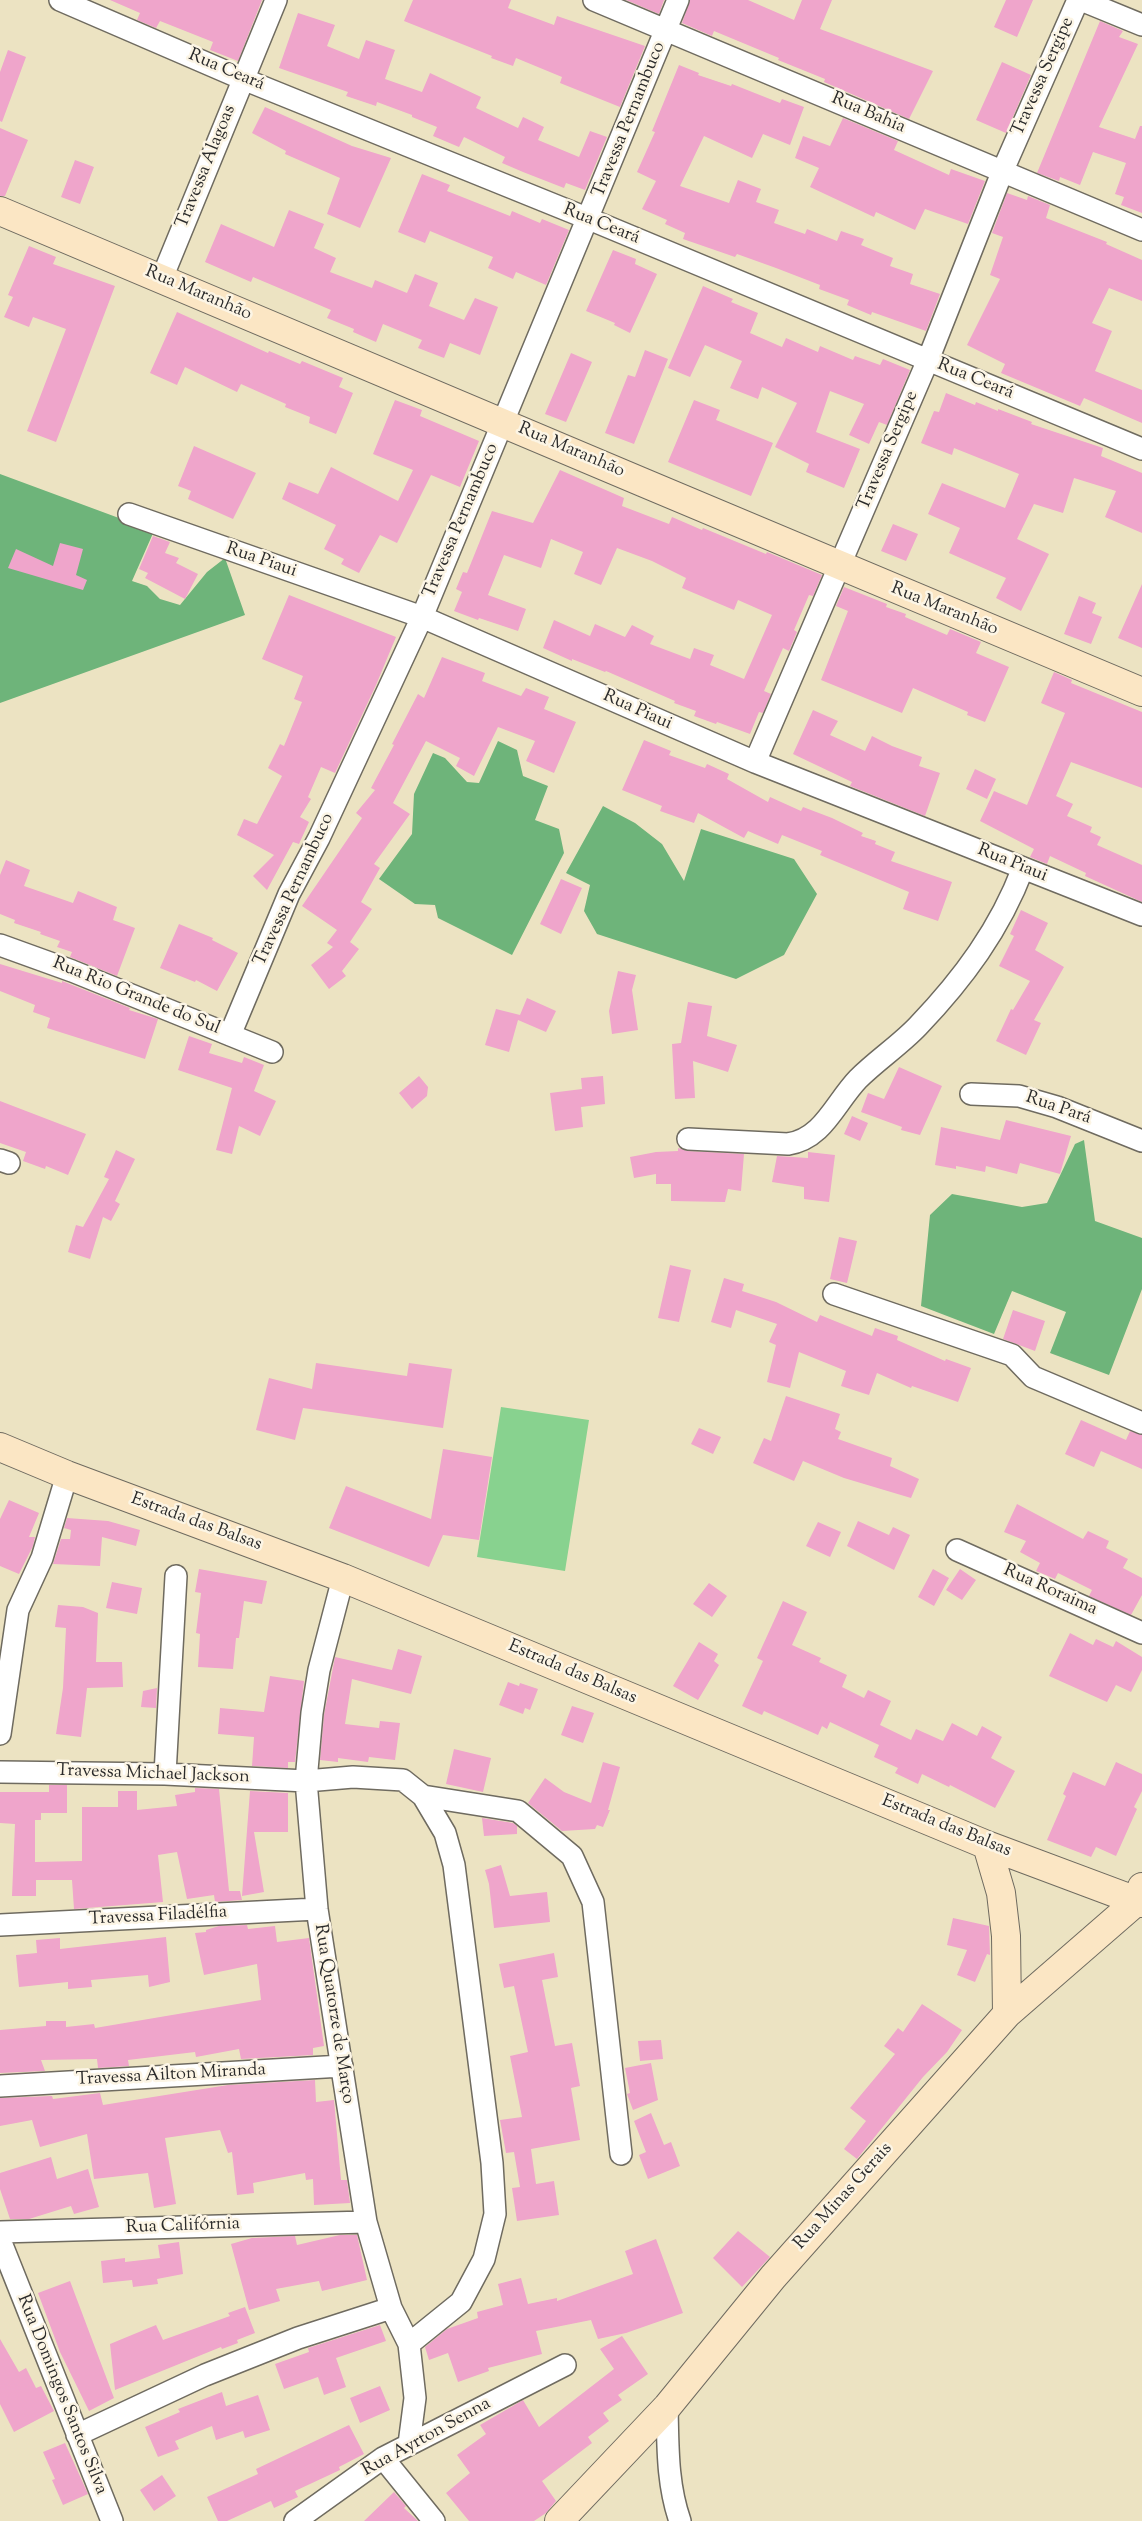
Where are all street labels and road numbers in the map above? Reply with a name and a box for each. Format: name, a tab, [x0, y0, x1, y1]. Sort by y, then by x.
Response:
street label: Travessa Sergipe	[1008, 14, 1080, 140]
street label: Travessa Pernambuco	[589, 39, 671, 201]
street label: Rua Ceará	[185, 45, 267, 97]
street label: Rua Bahia	[828, 89, 908, 139]
street label: Travessa Alagoas	[172, 102, 242, 232]
street label: Rua Ceará	[560, 200, 642, 250]
street label: Rua Maranhão	[141, 262, 255, 326]
street label: Rua Ceará	[934, 355, 1016, 405]
street label: Travessa Sergipe	[854, 388, 924, 514]
street label: Rua Maranhão	[514, 419, 628, 483]
street label: Travessa Pernambuco	[420, 440, 504, 602]
street label: Rua Piaui	[223, 539, 299, 583]
street label: Rua Maranhão	[887, 579, 1001, 641]
street label: Rua Piaui	[599, 686, 675, 736]
street label: Travessa Pernambuco	[250, 810, 340, 970]
street label: Rua Piaui	[974, 840, 1050, 888]
street label: Rua Rio Grande do Sul	[49, 954, 223, 1040]
street label: Rua Pará	[1022, 1088, 1094, 1130]
street label: Estrada das Balsas	[128, 1489, 264, 1557]
street label: Rua Roraima	[1000, 1561, 1100, 1621]
street label: Estrada das Balsas	[504, 1636, 640, 1710]
street label: Travessa Michael Jackson	[56, 1761, 250, 1789]
street label: Estrada das Balsas	[878, 1791, 1014, 1863]
street label: Travessa Filadélfia	[88, 1903, 228, 1931]
street label: Rua Quatorze de Março	[308, 1923, 358, 2105]
street label: Travessa Ailton Miranda	[76, 2060, 266, 2092]
street label: Rua Minas Gerais	[790, 2139, 898, 2255]
street label: Rua Califórnia	[126, 2214, 240, 2240]
street label: Rua Domingos Santos Silva	[11, 2292, 111, 2498]
street label: Rua Ayrton Senna	[359, 2394, 495, 2482]

